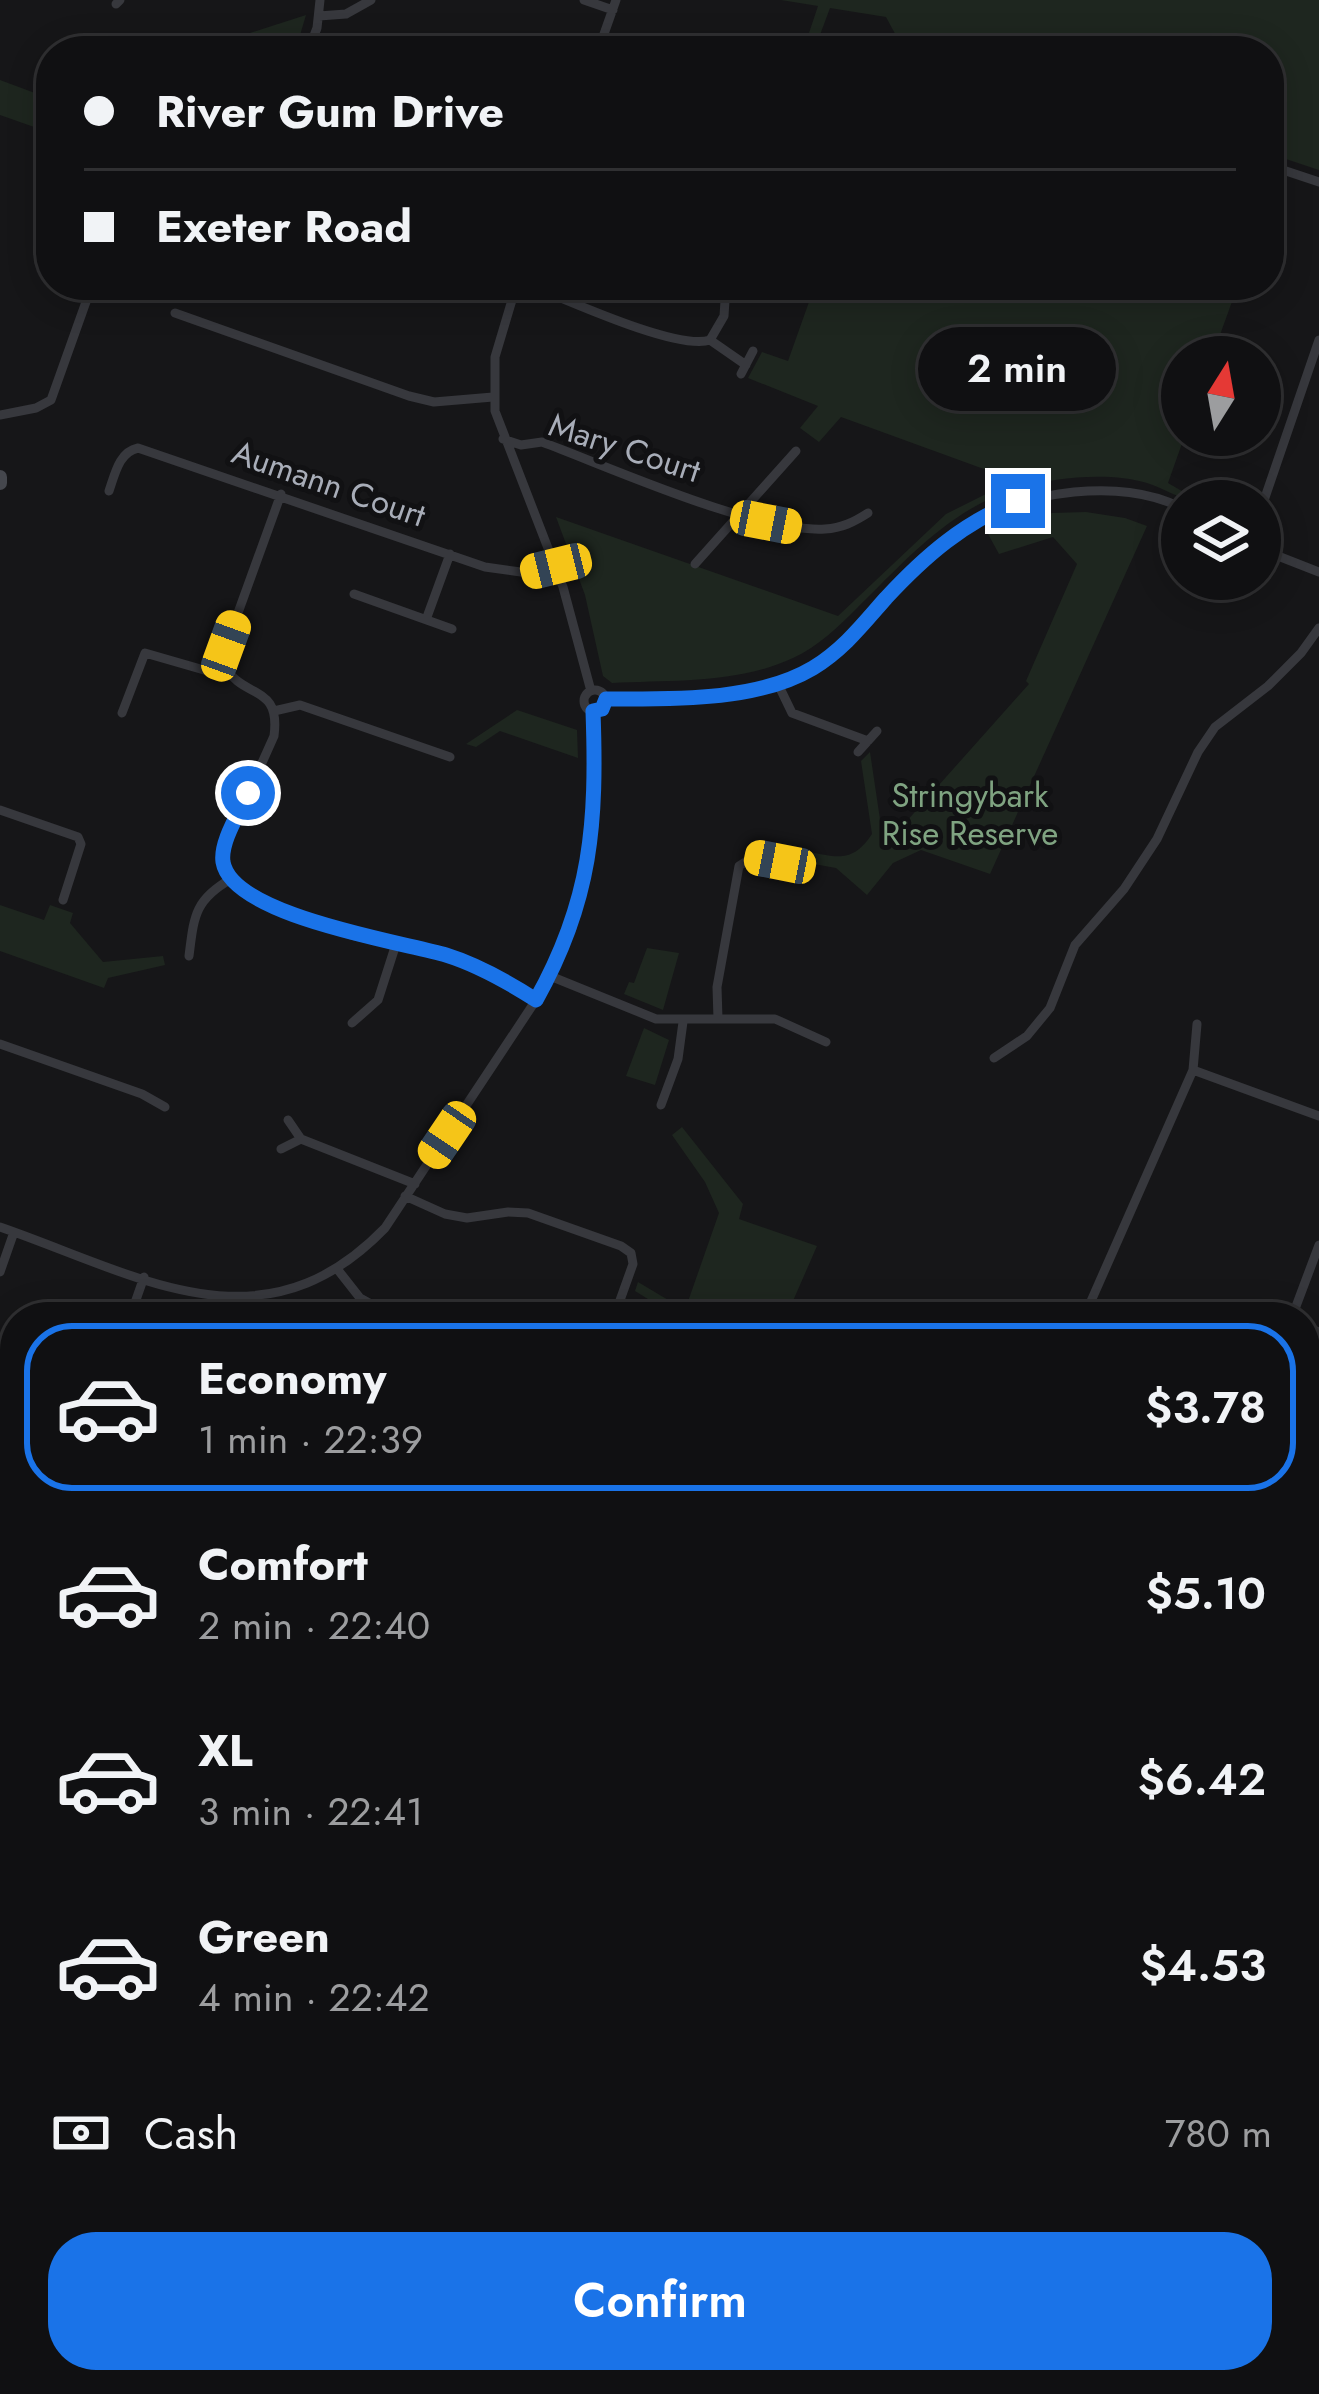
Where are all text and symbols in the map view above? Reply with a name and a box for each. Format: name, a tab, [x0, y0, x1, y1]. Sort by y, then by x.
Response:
text: River Gum Drive	[156, 79, 504, 144]
text: Exeter Road	[156, 194, 412, 259]
callout: 2 min	[919, 327, 1117, 411]
north arrow	[1161, 336, 1281, 456]
map controls	[1161, 336, 1281, 600]
text: 2 min	[967, 340, 1067, 397]
street label: Mary Court	[543, 401, 707, 494]
street label: Aumann Court	[226, 428, 432, 539]
route end	[991, 474, 1045, 528]
button: layers	[1161, 480, 1281, 600]
car	[727, 497, 805, 547]
car	[517, 540, 595, 592]
car	[197, 606, 255, 686]
route start	[221, 766, 275, 820]
park label: Stringybark Rise Reserve	[882, 772, 1058, 857]
car	[741, 837, 819, 887]
car	[412, 1095, 482, 1175]
text: Economy	[198, 1346, 386, 1411]
icon: car	[54, 1353, 162, 1461]
text: $3.78	[1145, 1375, 1266, 1440]
text: 1 min · 22:39	[198, 1411, 423, 1468]
text: Comfort	[198, 1532, 368, 1597]
icon: car	[54, 1539, 162, 1647]
text: $5.10	[1145, 1561, 1266, 1626]
text: 2 min · 22:40	[198, 1597, 430, 1654]
text: XL	[198, 1718, 253, 1783]
icon: car	[54, 1725, 162, 1833]
text: $6.42	[1138, 1747, 1266, 1812]
text: 3 min · 22:41	[198, 1783, 424, 1840]
text: Green	[198, 1904, 330, 1969]
icon: car	[54, 1911, 162, 2019]
text: $4.53	[1140, 1933, 1266, 1998]
text: 4 min · 22:42	[198, 1969, 430, 2026]
icon: cash	[48, 2100, 114, 2166]
text: Cash	[144, 2101, 238, 2166]
text: 780 m	[1165, 2105, 1272, 2162]
button: Confirm	[48, 2232, 1272, 2370]

